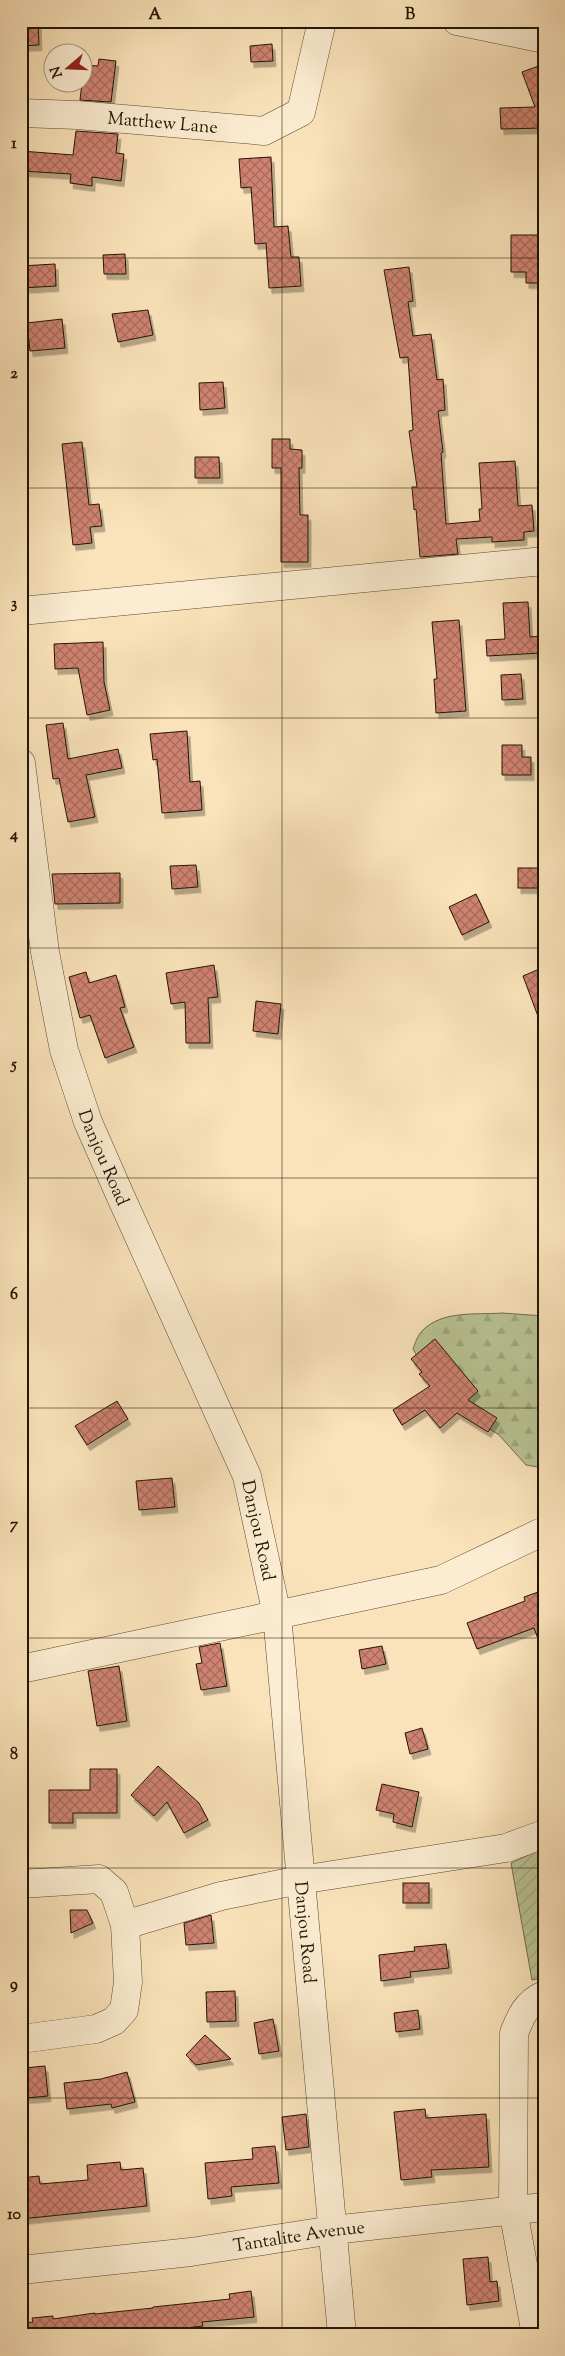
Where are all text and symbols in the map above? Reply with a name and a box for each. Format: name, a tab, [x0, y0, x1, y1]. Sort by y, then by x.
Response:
text: A	[149, 4, 162, 27]
text: B	[405, 4, 415, 27]
north arrow	[42, 42, 92, 92]
text: N	[46, 63, 69, 80]
street label: Matthew Lane	[106, 107, 219, 142]
text: 1	[11, 133, 17, 156]
text: 2	[10, 363, 18, 386]
text: 3	[11, 593, 18, 616]
text: 4	[9, 824, 18, 847]
text: 5	[9, 1054, 17, 1077]
street label: Danjou Road	[70, 1107, 134, 1211]
text: 6	[10, 1284, 18, 1307]
street label: Danjou Road	[233, 1478, 280, 1584]
text: 7	[10, 1514, 19, 1537]
text: 8	[10, 1744, 18, 1767]
street label: Danjou Road	[286, 1880, 321, 1985]
text: 9	[10, 1974, 18, 1997]
text: 10	[7, 2204, 21, 2227]
street label: Tantalite Avenue	[231, 2216, 366, 2260]

